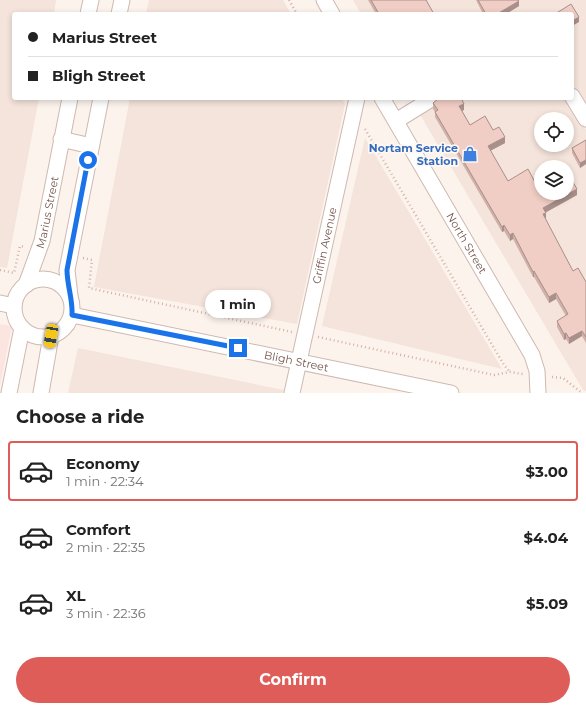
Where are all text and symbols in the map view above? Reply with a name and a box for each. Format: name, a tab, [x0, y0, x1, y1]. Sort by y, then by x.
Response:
text: Marius Street	[52, 28, 157, 47]
text: Bligh Street	[52, 66, 146, 85]
map controls	[534, 112, 574, 200]
button: locate	[534, 112, 574, 152]
place label: Nortam Service Station	[369, 141, 458, 168]
shop icon: Nortam Service Station	[461, 145, 479, 163]
route start	[79, 151, 97, 169]
button: layers	[534, 160, 574, 200]
street label: Marius Street	[33, 175, 62, 250]
street label: Griffin Avenue	[309, 206, 340, 285]
street label: North Street	[443, 210, 490, 277]
callout: 1 min	[205, 290, 271, 318]
text: 1 min	[220, 296, 256, 312]
car	[43, 323, 59, 349]
route end	[229, 339, 247, 357]
street label: Bligh Street	[263, 348, 330, 375]
text: Choose a ride	[16, 406, 144, 428]
icon: car	[18, 453, 54, 489]
text: Economy	[66, 454, 139, 473]
text: $3.00	[526, 462, 568, 481]
text: 1 min · 22:34	[66, 473, 144, 489]
icon: car	[18, 519, 54, 555]
text: Comfort	[66, 520, 131, 539]
text: $4.04	[523, 528, 568, 547]
text: 2 min · 22:35	[66, 539, 145, 555]
icon: car	[18, 585, 54, 621]
text: XL	[66, 586, 85, 605]
text: $5.09	[526, 594, 568, 613]
text: 3 min · 22:36	[66, 605, 146, 621]
button: Confirm	[16, 657, 570, 703]

